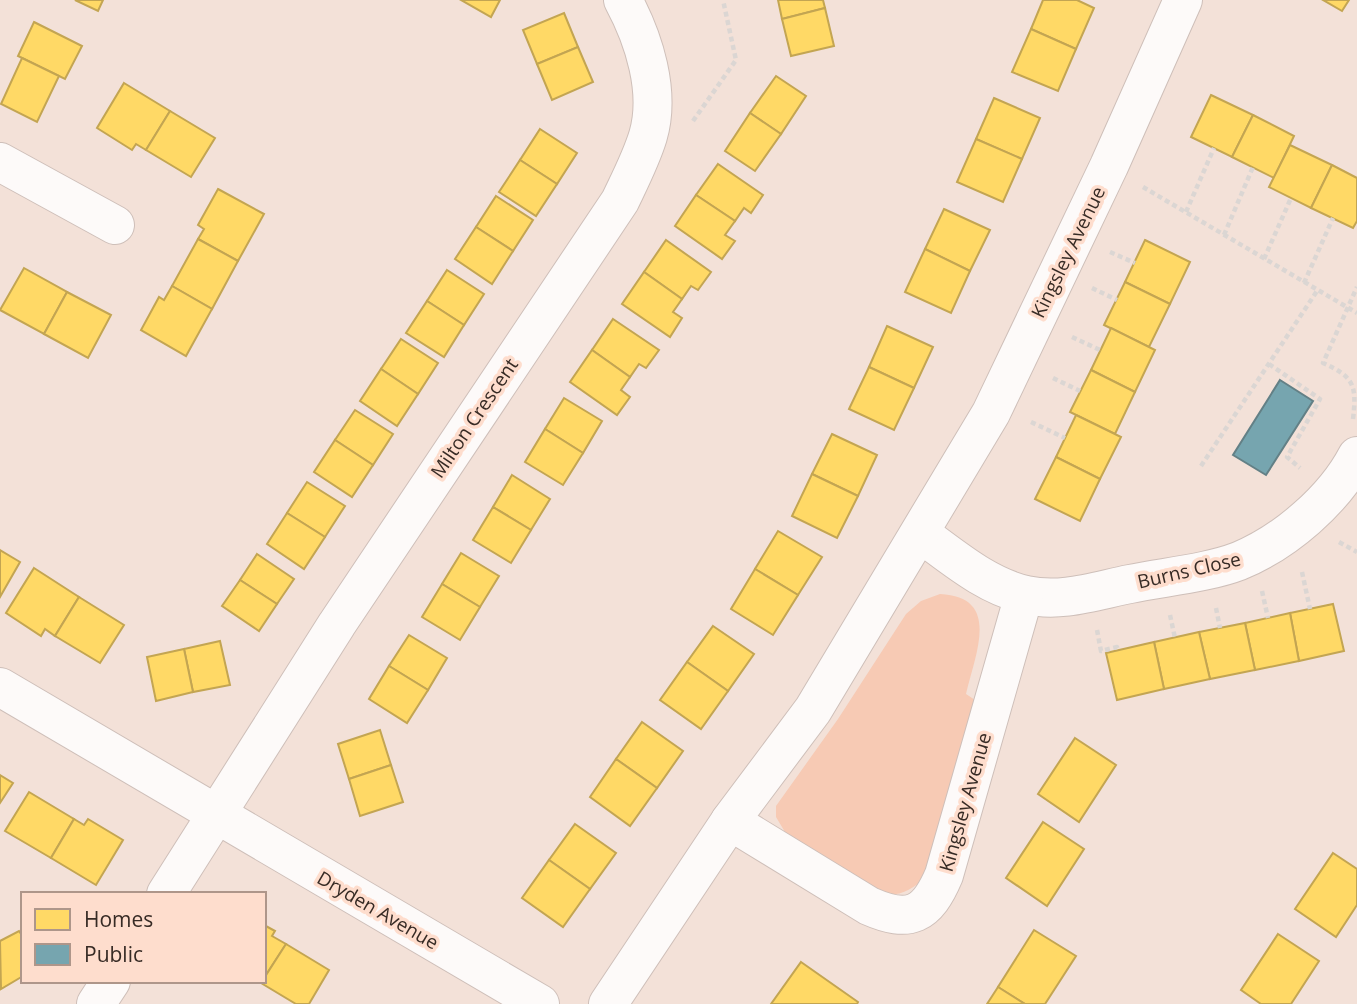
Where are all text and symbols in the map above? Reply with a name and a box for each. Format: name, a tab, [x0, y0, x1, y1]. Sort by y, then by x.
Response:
street label: Kingsley Avenue	[1025, 182, 1111, 322]
street label: Milton Crescent	[424, 353, 524, 483]
street label: Burns Close	[1135, 545, 1243, 595]
street label: Kingsley Avenue	[933, 729, 997, 875]
street label: Dryden Avenue	[313, 865, 443, 955]
legend	[21, 892, 266, 983]
text: Homes	[84, 905, 153, 933]
text: Public	[84, 940, 143, 968]

